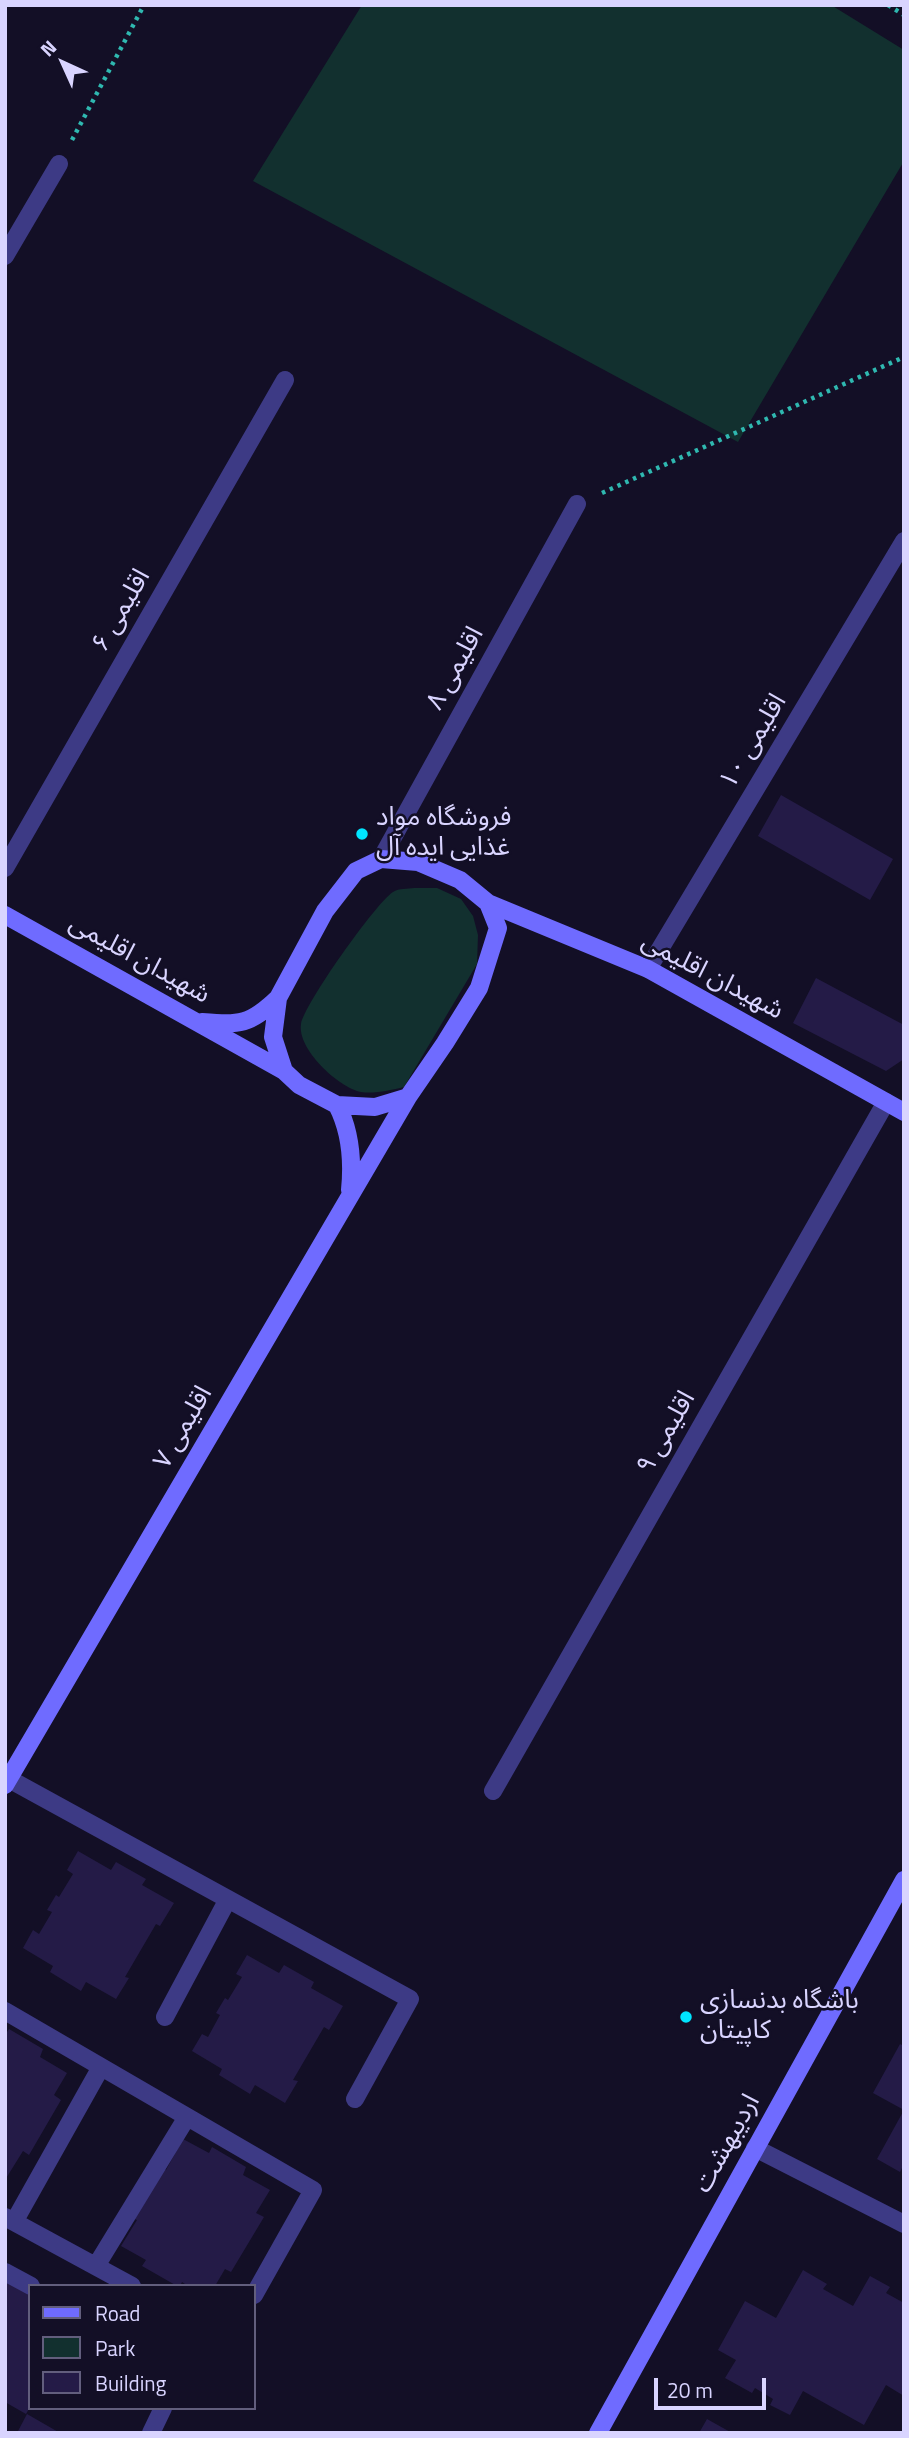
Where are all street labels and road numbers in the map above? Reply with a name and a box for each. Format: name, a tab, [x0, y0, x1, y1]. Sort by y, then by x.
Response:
street label: اقلیمی ۶	[86, 564, 158, 658]
street label: اقلیمی ۸	[421, 622, 491, 716]
street label: اقلیمی ۱۰	[714, 689, 794, 795]
street label: شهیدان اقلیمی	[63, 908, 215, 1012]
street label: شهیدان اقلیمی	[636, 927, 788, 1027]
street label: اقلیمی ۷	[148, 1381, 220, 1475]
street label: اقلیمی ۹	[631, 1386, 703, 1480]
street label: اردیبهشت	[688, 2089, 768, 2199]

